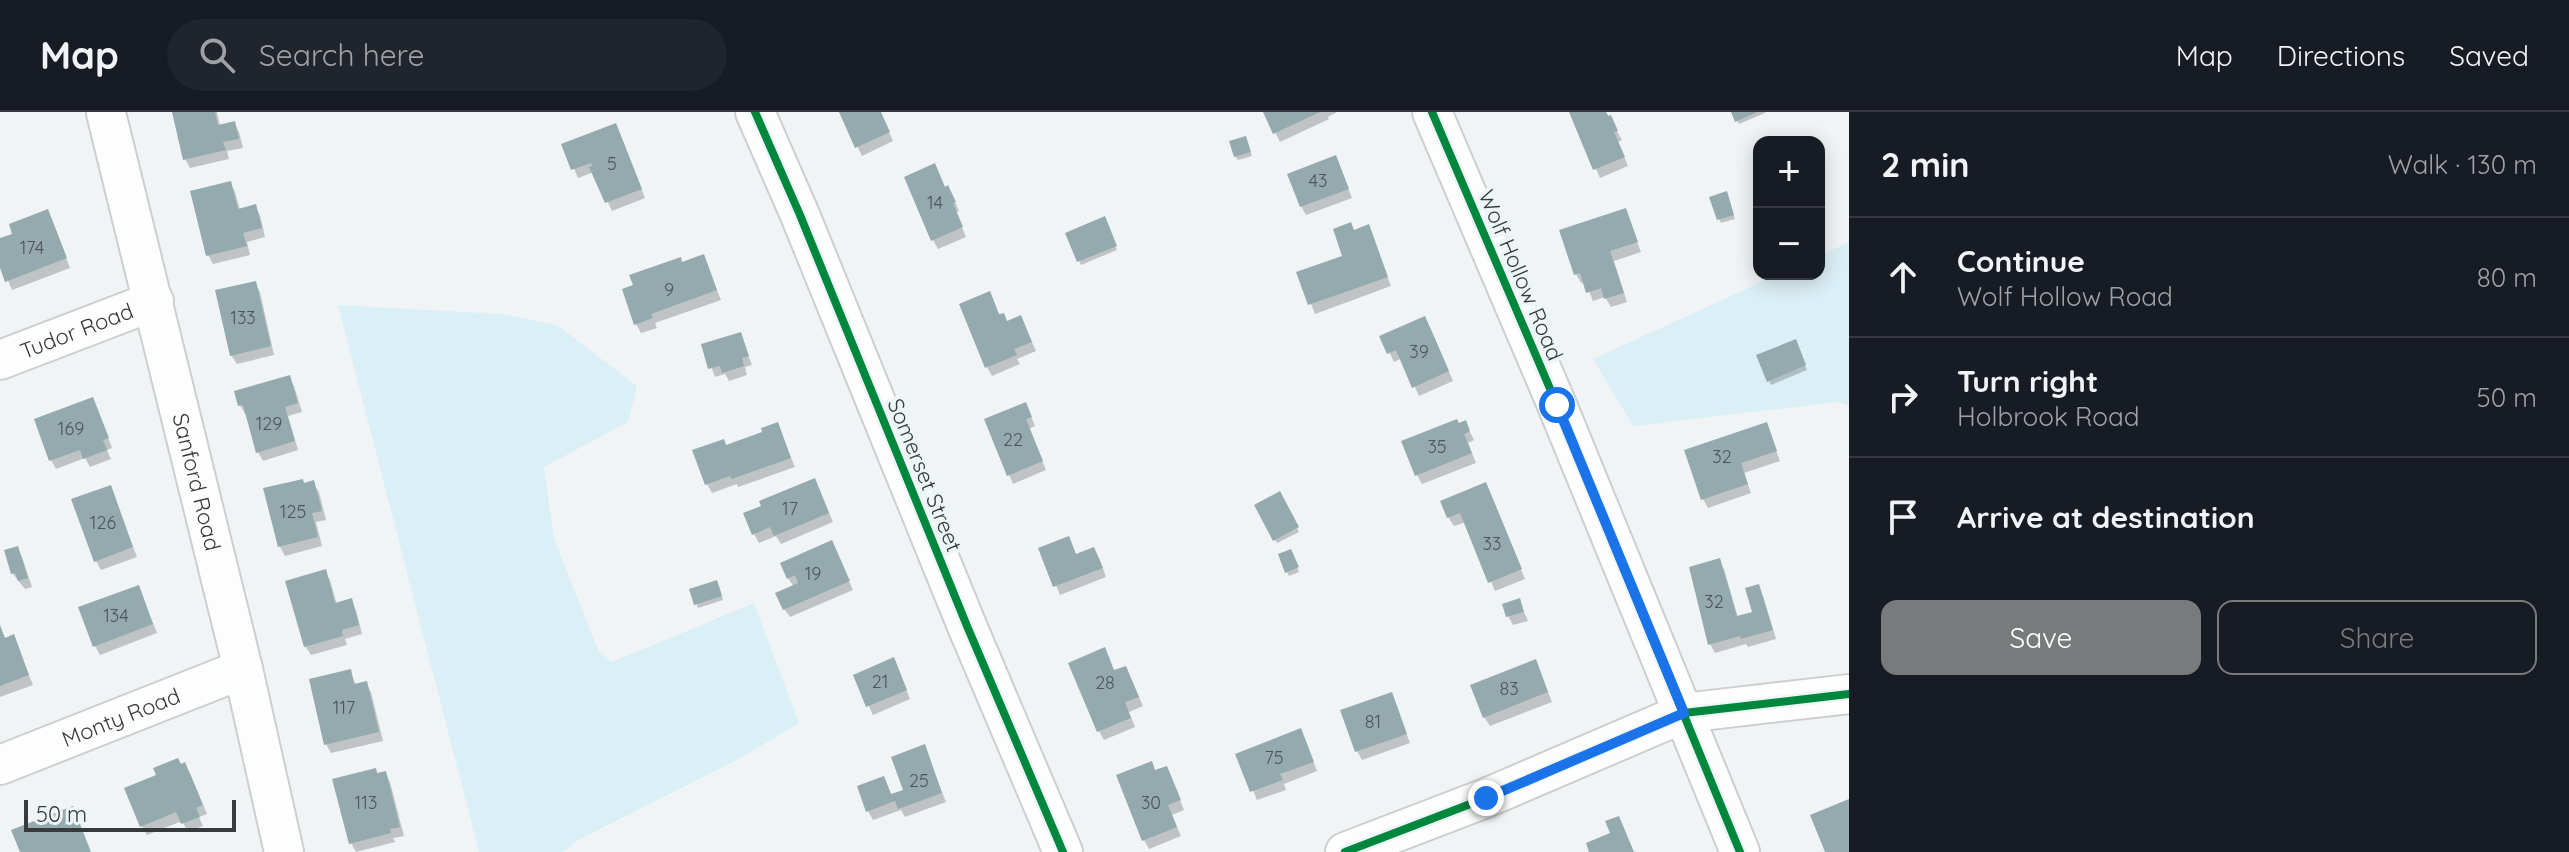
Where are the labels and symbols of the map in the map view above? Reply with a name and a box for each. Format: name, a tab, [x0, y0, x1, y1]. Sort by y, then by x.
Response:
house number: 5	[607, 152, 617, 175]
house number: 43	[1309, 169, 1327, 192]
street label: Wolf Hollow Road	[1472, 185, 1570, 365]
house number: 14	[927, 191, 943, 214]
house number: 174	[20, 236, 44, 259]
house number: 9	[664, 278, 674, 301]
street label: Tudor Road	[16, 296, 137, 365]
house number: 133	[230, 306, 256, 329]
house number: 39	[1409, 340, 1429, 363]
route start	[1539, 387, 1575, 423]
street label: Somerset Street	[881, 394, 969, 556]
street label: Sanford Road	[166, 410, 227, 554]
house number: 129	[256, 412, 282, 435]
house number: 169	[58, 417, 84, 440]
house number: 22	[1003, 428, 1023, 451]
house number: 35	[1427, 435, 1447, 458]
house number: 32	[1712, 445, 1732, 468]
house number: 17	[782, 497, 798, 520]
house number: 125	[280, 500, 306, 523]
house number: 126	[90, 511, 116, 534]
house number: 33	[1483, 532, 1501, 555]
house number: 19	[805, 562, 821, 585]
house number: 32	[1704, 590, 1724, 613]
house number: 134	[103, 604, 129, 627]
house number: 21	[872, 670, 888, 693]
house number: 28	[1095, 671, 1115, 694]
house number: 83	[1499, 677, 1519, 700]
street label: Monty Road	[58, 681, 184, 753]
house number: 117	[333, 696, 355, 719]
house number: 81	[1365, 710, 1381, 733]
house number: 75	[1264, 746, 1284, 769]
house number: 25	[909, 769, 929, 792]
route end	[1468, 780, 1504, 816]
house number: 113	[355, 791, 377, 814]
house number: 30	[1141, 791, 1161, 814]
scale bar	[24, 796, 236, 832]

